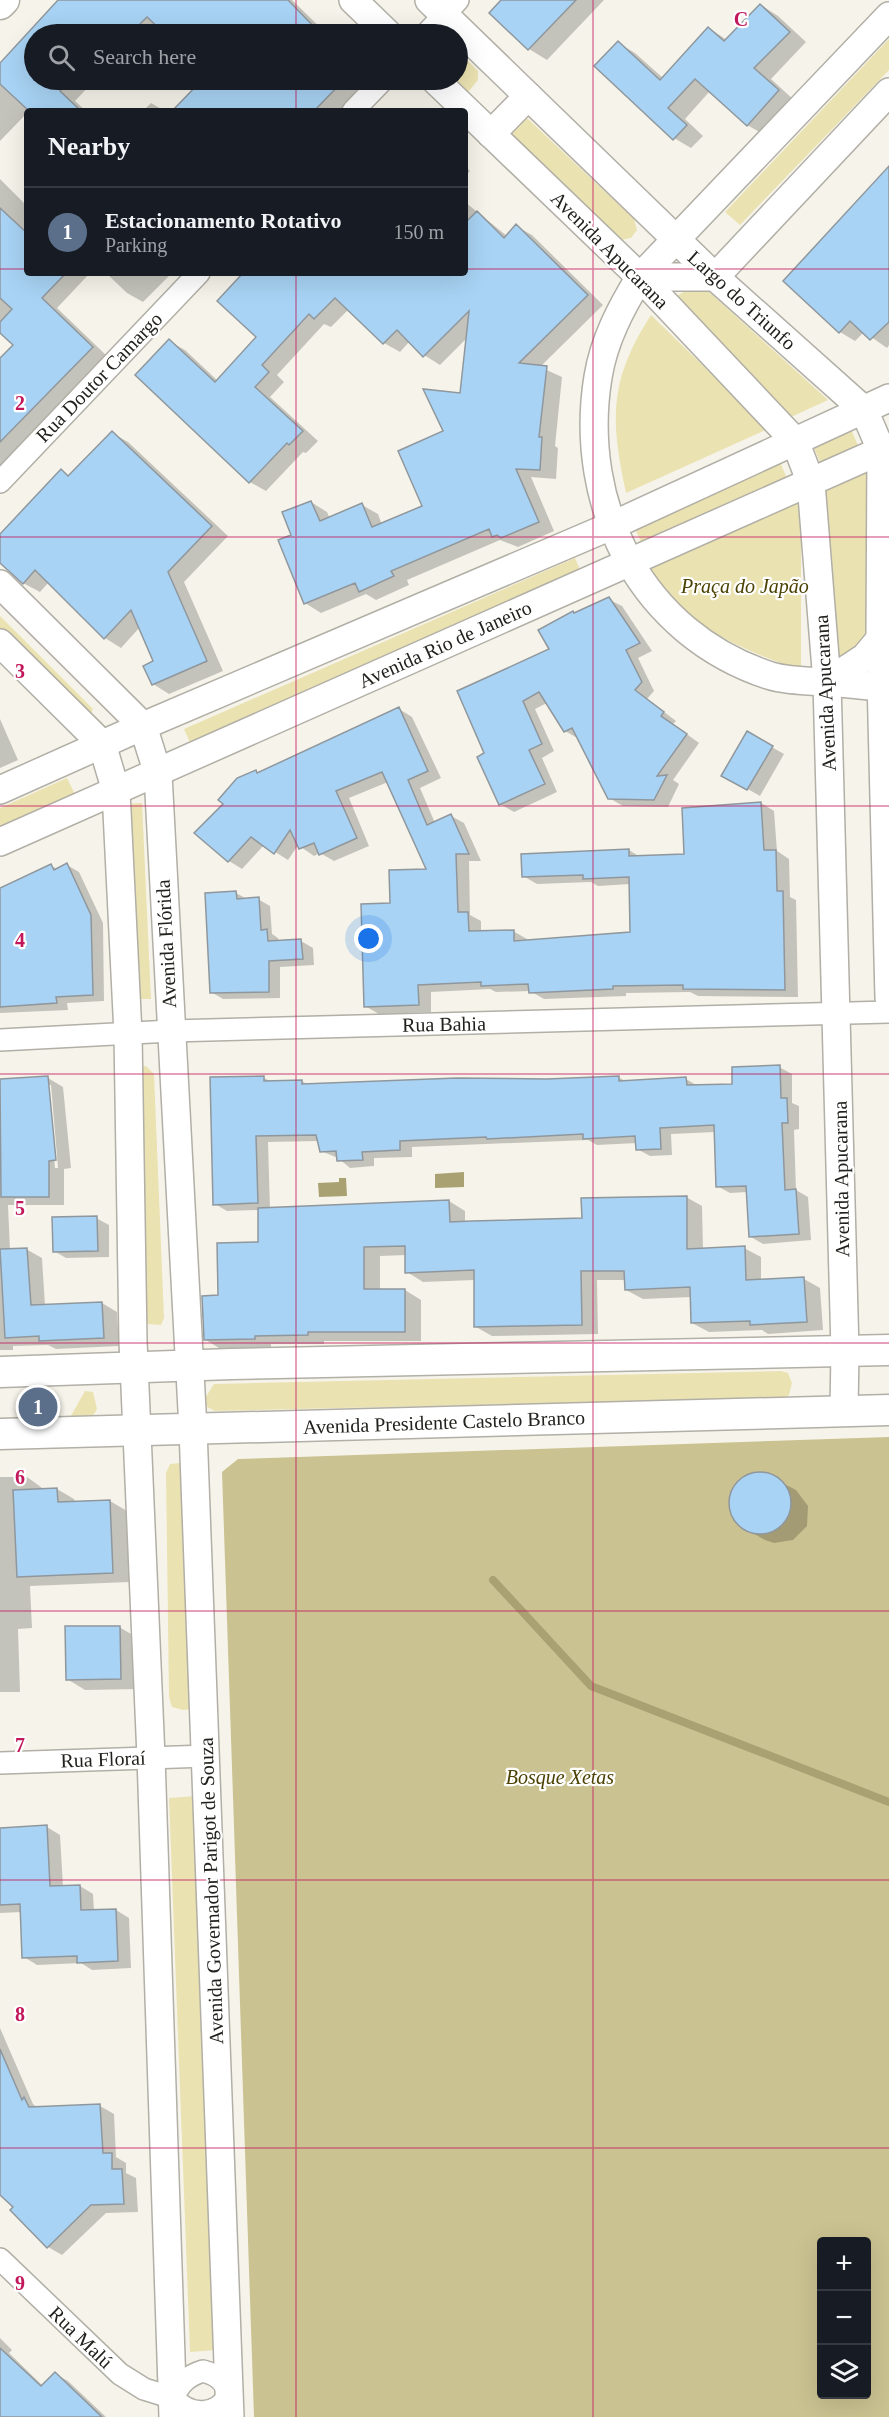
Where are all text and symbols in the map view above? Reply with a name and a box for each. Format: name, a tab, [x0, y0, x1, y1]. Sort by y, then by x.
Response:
text: C	[734, 8, 748, 30]
search box	[24, 24, 468, 90]
icon: search	[45, 41, 78, 74]
text: Search here	[93, 44, 196, 69]
text: Nearby	[48, 132, 130, 161]
street label: Avenida Apucarana	[546, 187, 673, 314]
text: Estacionamento Rotativo	[105, 208, 341, 233]
text: 1	[63, 221, 73, 243]
text: 150 m	[393, 221, 444, 243]
text: Parking	[105, 234, 167, 256]
street label: Largo do Triunfo	[683, 246, 800, 355]
street label: Rua Doutor Camargo	[31, 308, 167, 447]
text: 2	[15, 392, 25, 414]
park label: Praça do Japão	[680, 575, 809, 598]
street label: Avenida Rio de Janeiro	[355, 596, 535, 692]
street label: Avenida Apucarana	[810, 614, 841, 772]
text: 3	[15, 660, 25, 682]
street label: Avenida Flórida	[152, 879, 180, 1009]
your location	[354, 924, 383, 953]
text: 4	[15, 929, 25, 951]
street label: Rua Bahia	[402, 1012, 486, 1036]
street label: Avenida Apucarana	[829, 1100, 854, 1258]
text: 5	[15, 1197, 25, 1219]
pin: 1	[18, 1384, 57, 1430]
street label: Avenida Presidente Castelo Branco	[303, 1406, 585, 1438]
text: 6	[15, 1466, 25, 1488]
text: 7	[15, 1734, 25, 1756]
street label: Avenida Governador Parigot de Souza	[195, 1737, 228, 2045]
street label: Rua Floraí	[60, 1747, 146, 1771]
park label: Bosque Xetas	[506, 1766, 614, 1789]
text: 8	[15, 2003, 25, 2025]
map controls	[817, 2237, 871, 2399]
button: +	[817, 2237, 871, 2291]
text: 9	[15, 2272, 25, 2294]
button: −	[817, 2291, 871, 2345]
street label: Rua Malú	[45, 2301, 117, 2373]
button: layers	[817, 2345, 871, 2399]

